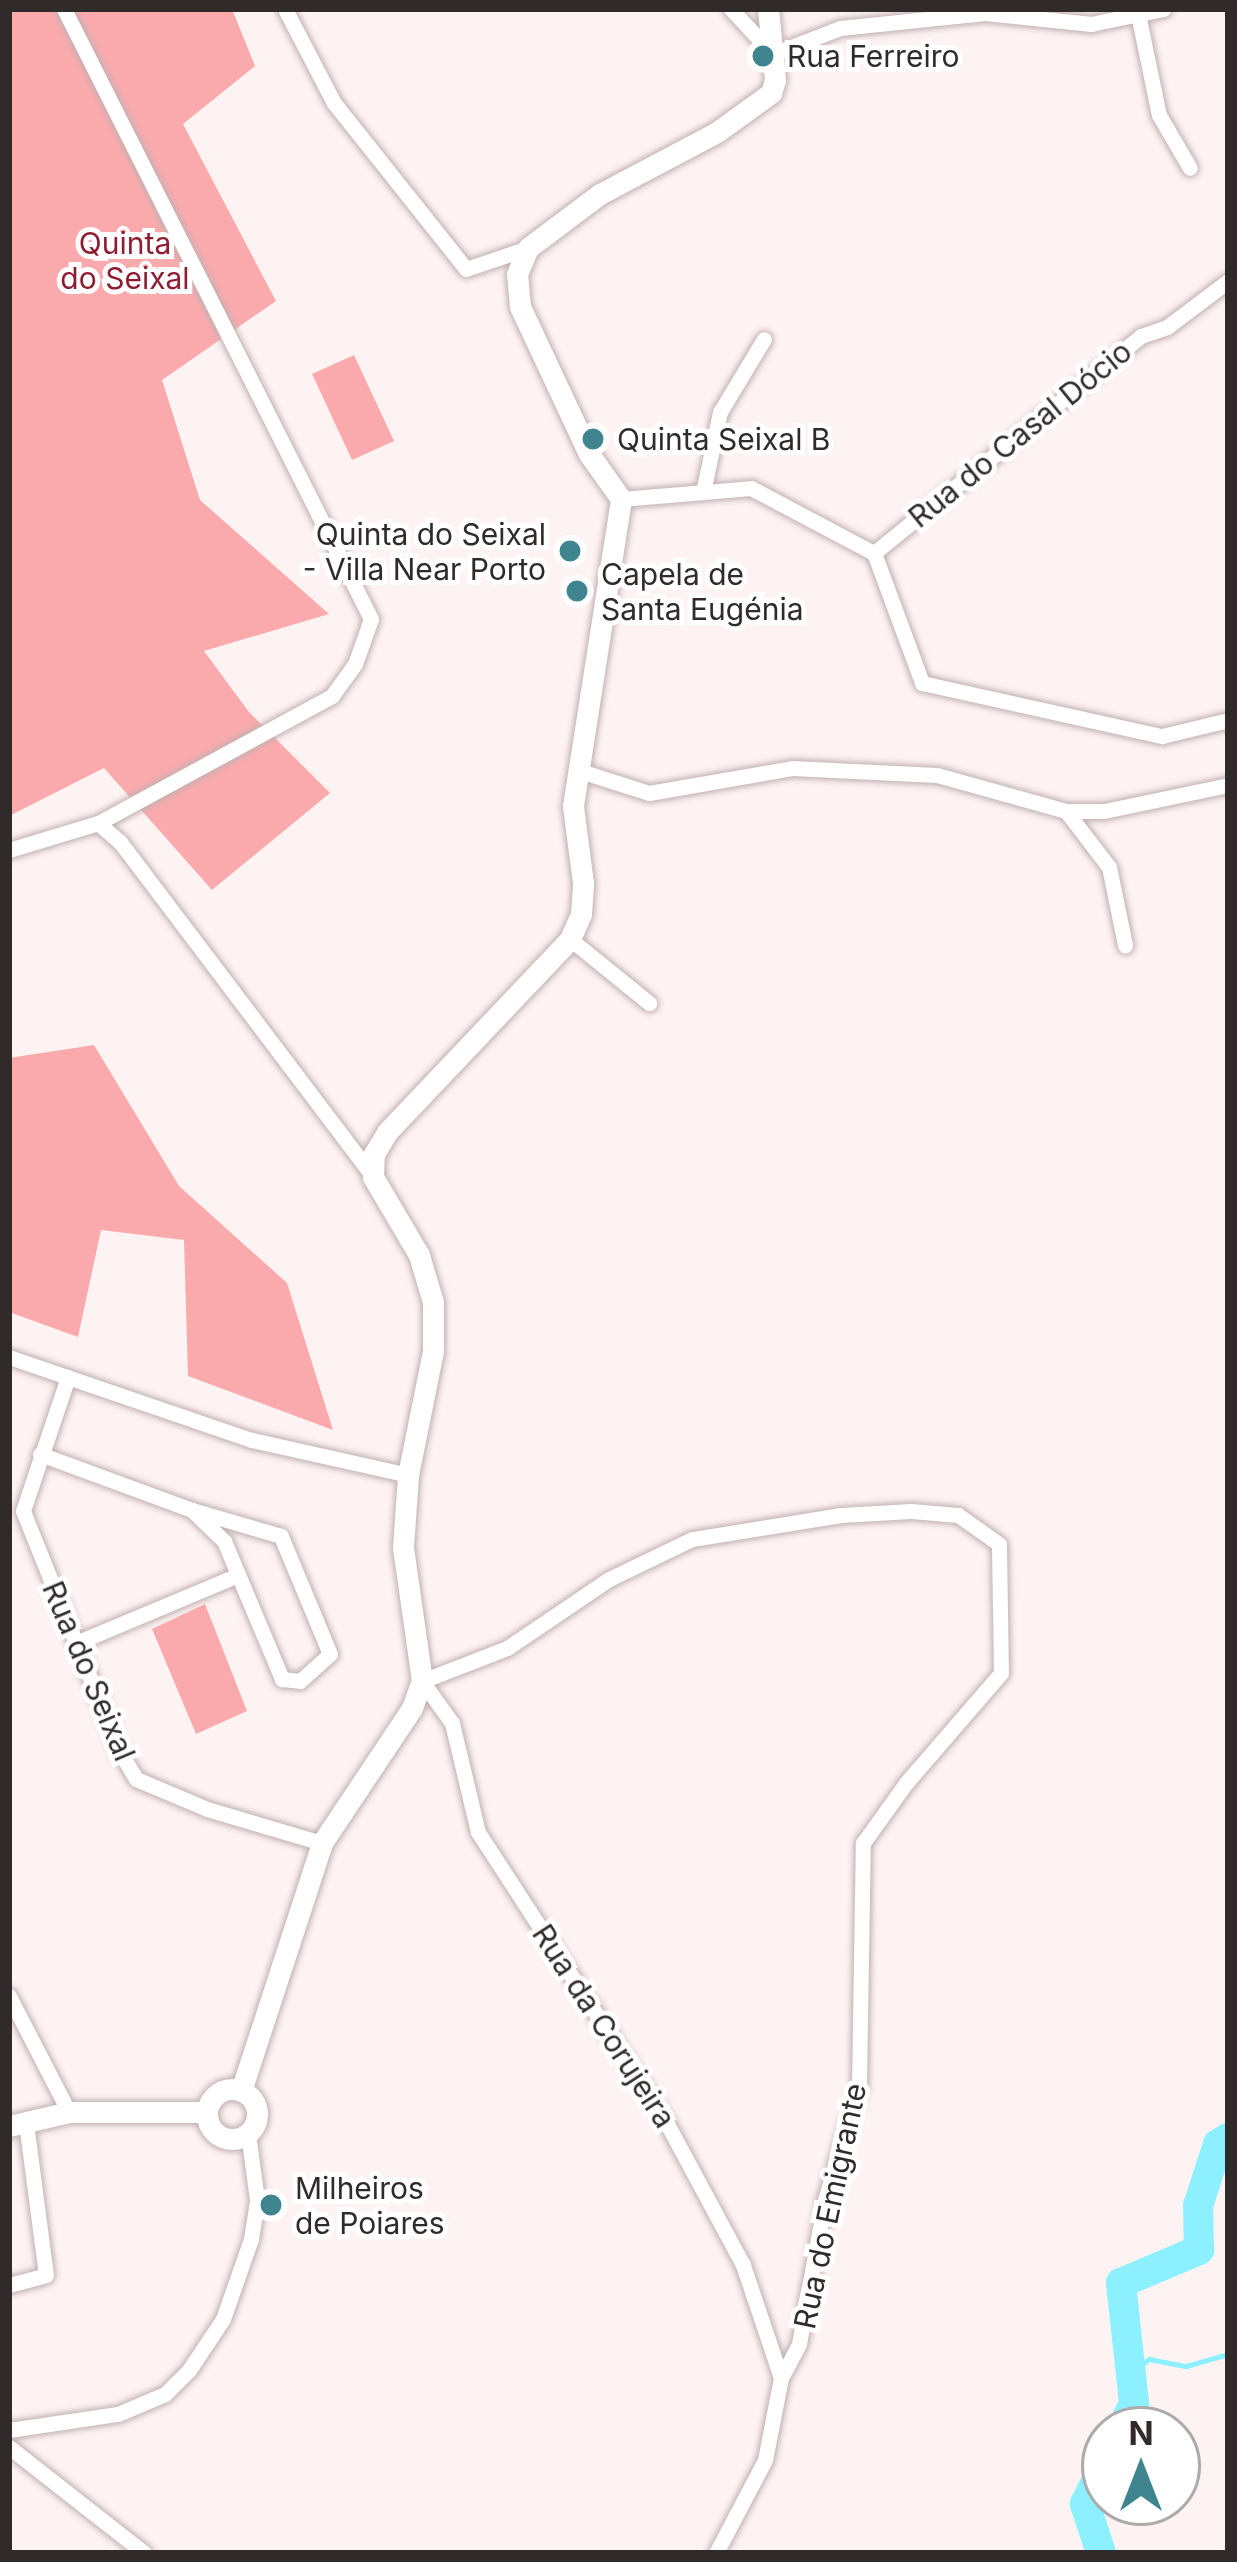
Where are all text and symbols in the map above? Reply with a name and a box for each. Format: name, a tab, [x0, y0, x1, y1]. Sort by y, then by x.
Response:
place label: Rua Ferreiro	[787, 38, 959, 74]
marker: Rua Ferreiro	[750, 43, 776, 69]
park label: Quinta do Seixal	[60, 225, 190, 296]
street label: Rua do Casal Dócio	[901, 333, 1139, 535]
place label: Quinta Seixal B	[617, 421, 830, 457]
marker: Quinta Seixal B	[580, 426, 606, 452]
place label: Quinta do Seixal - Villa Near Porto	[303, 516, 546, 586]
marker: Quinta do Seixal - Villa Near Porto	[557, 538, 583, 564]
place label: Capela de Santa Eugénia	[601, 556, 804, 626]
marker: Capela de Santa Eugénia	[564, 578, 590, 604]
street label: Rua do Seixal	[35, 1576, 143, 1766]
street label: Rua da Corujeira	[525, 1918, 683, 2134]
street label: Rua do Emigrante	[786, 2080, 874, 2332]
place label: Milheiros de Poiares	[295, 2170, 445, 2240]
marker: Milheiros de Poiares	[258, 2192, 284, 2218]
north arrow	[1081, 2406, 1201, 2526]
text: N	[1128, 2413, 1154, 2453]

